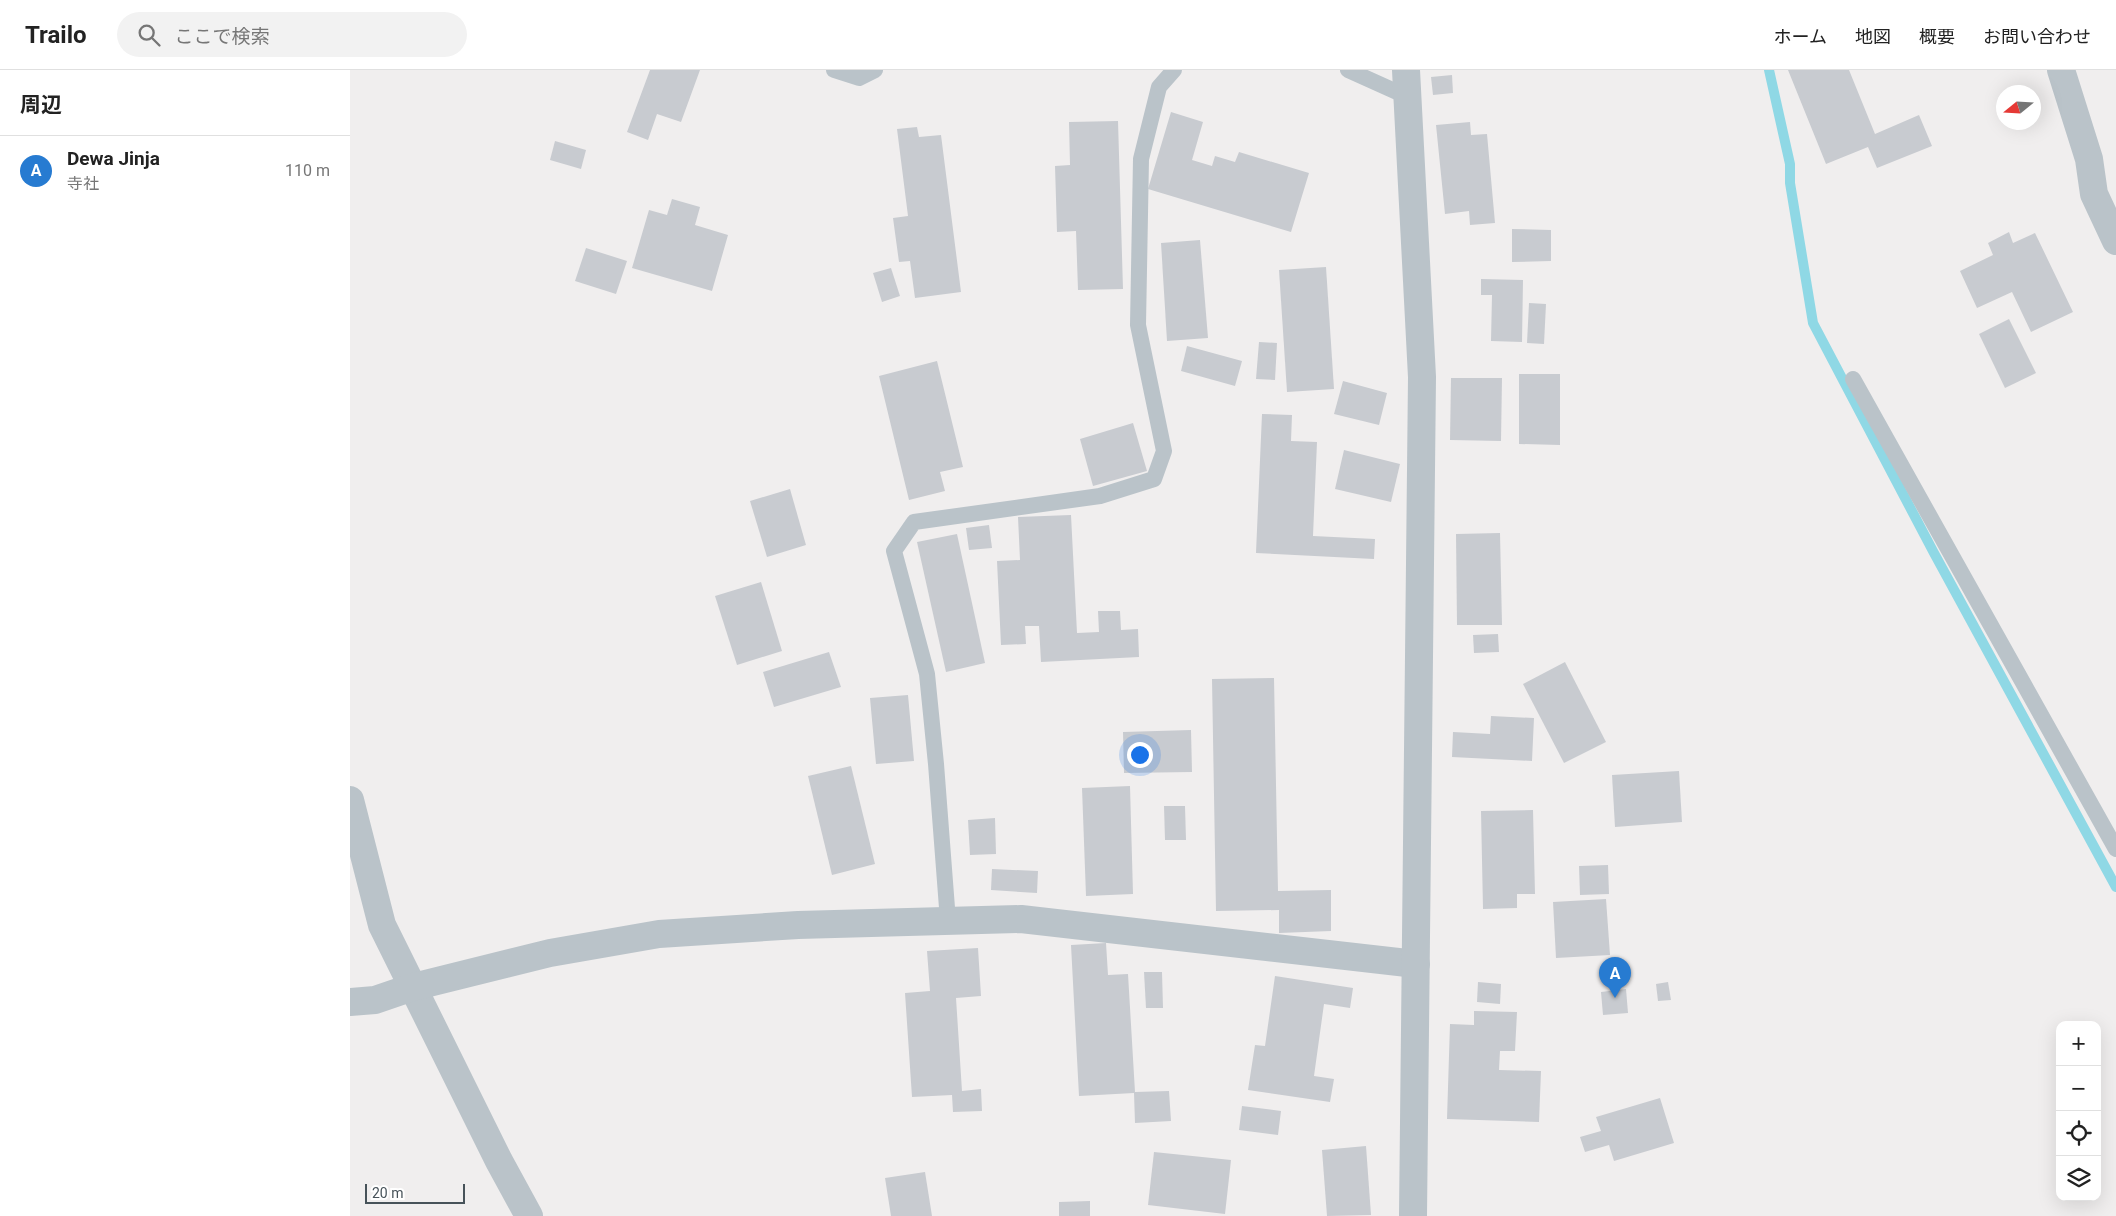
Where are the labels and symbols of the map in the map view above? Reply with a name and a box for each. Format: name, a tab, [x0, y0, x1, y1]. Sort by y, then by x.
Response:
north arrow	[1996, 85, 2041, 130]
your location	[1127, 742, 1153, 768]
pin: A	[1599, 957, 1631, 998]
scale bar	[365, 1181, 465, 1204]

